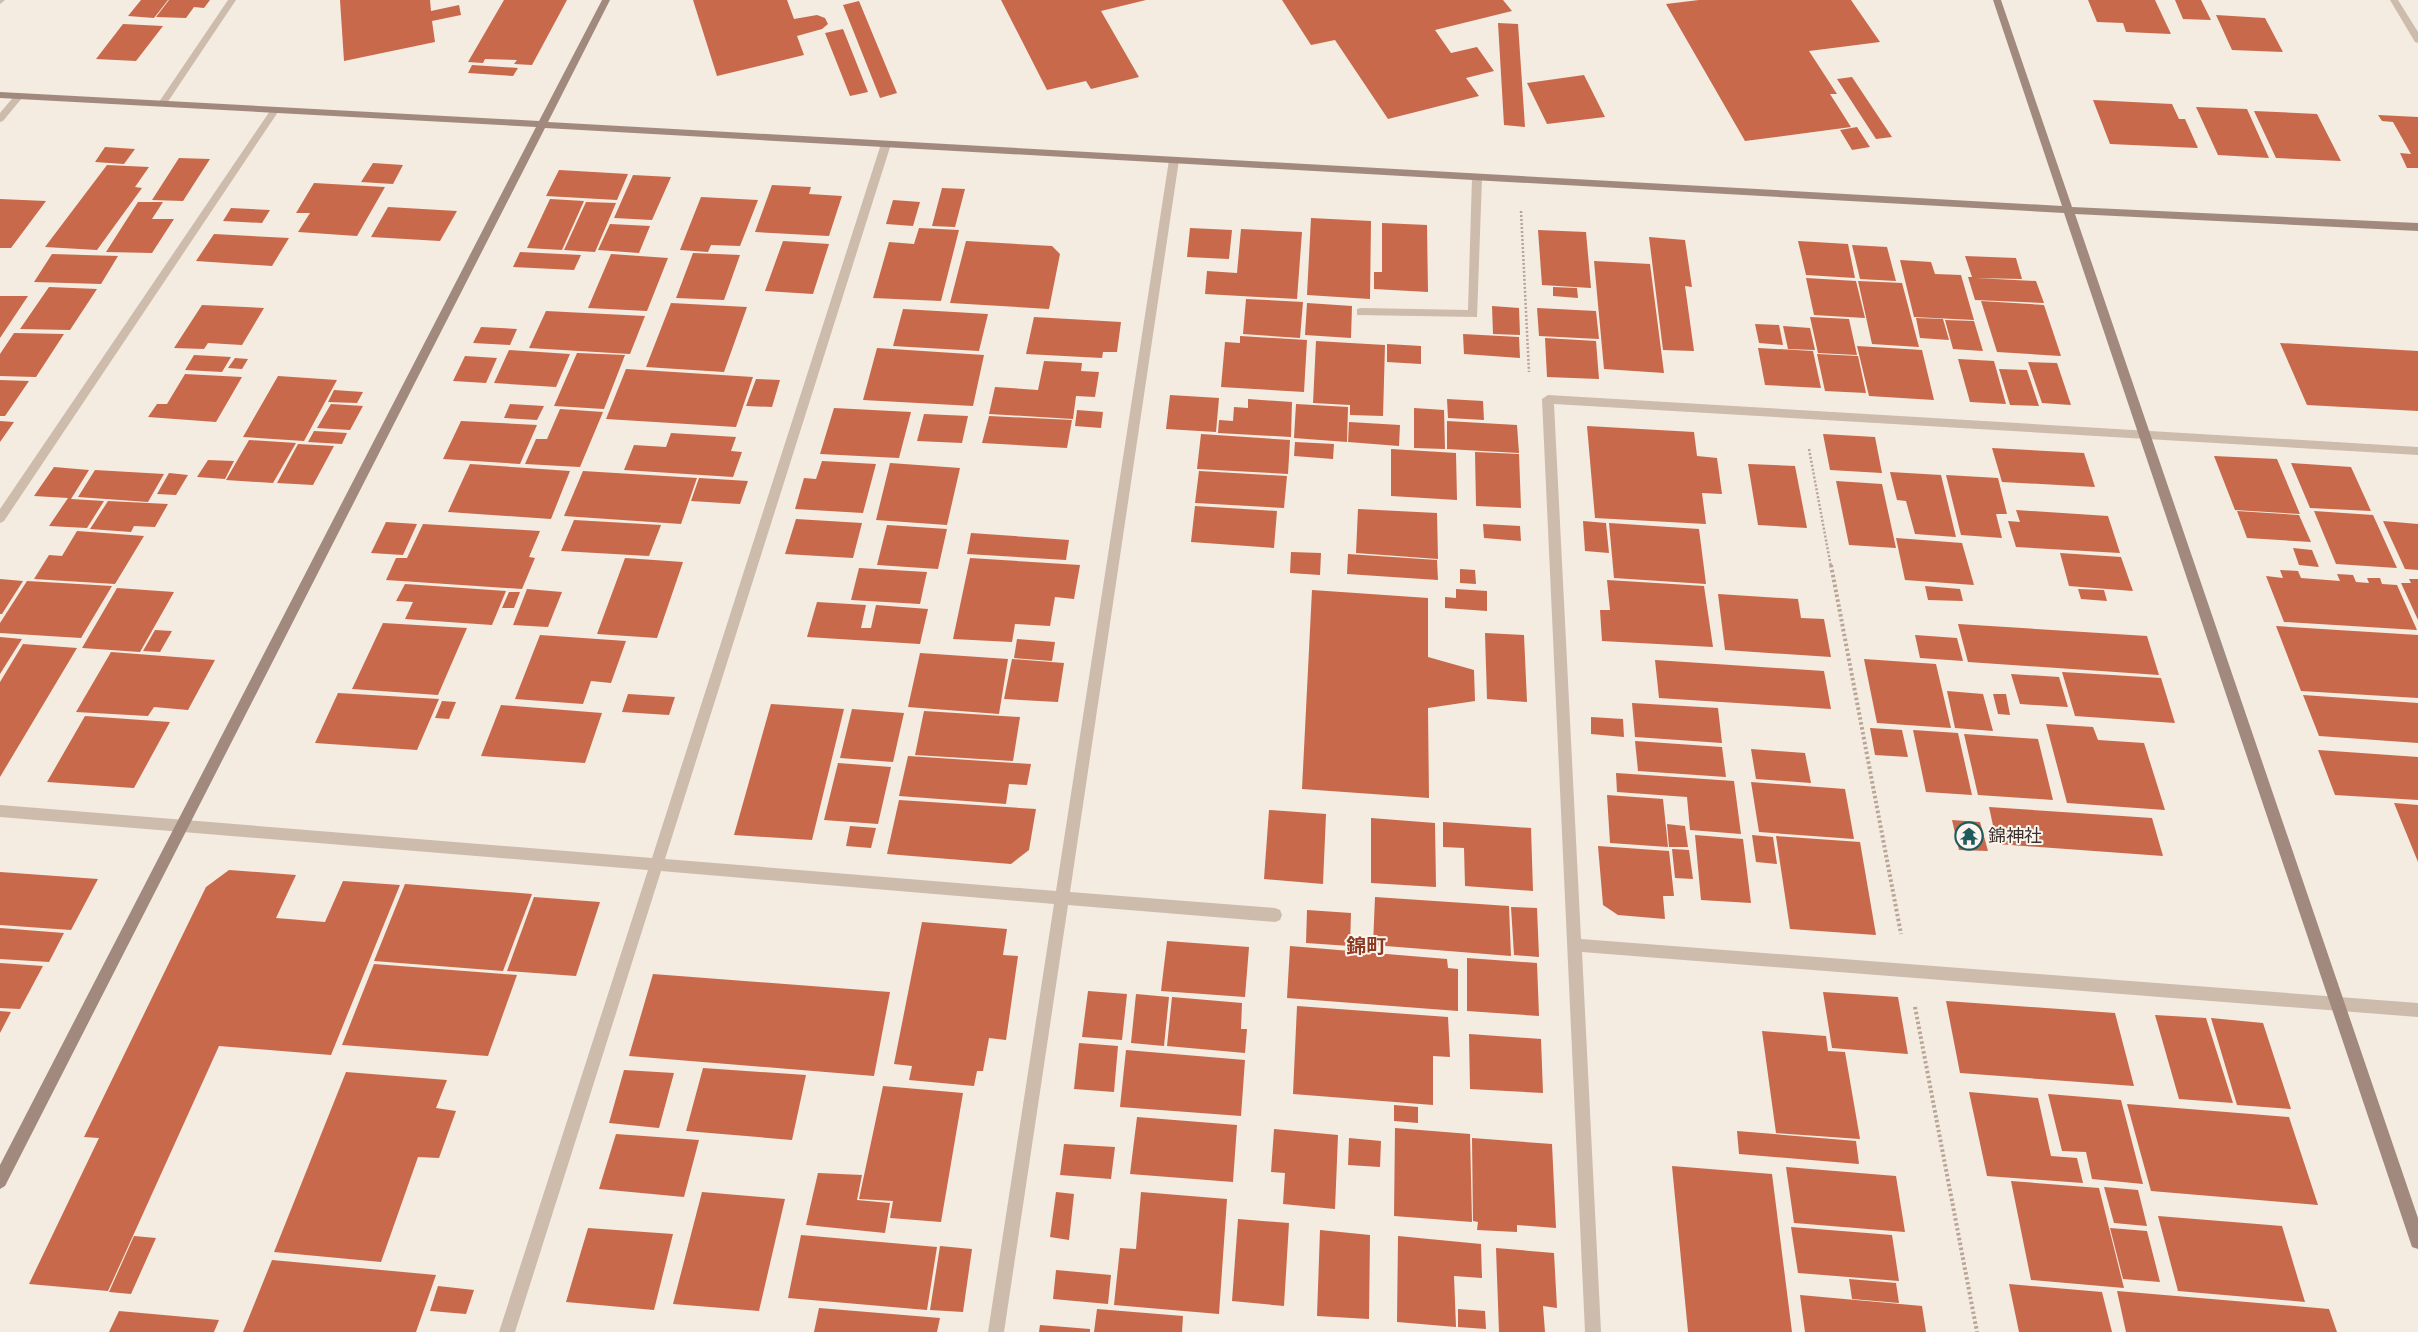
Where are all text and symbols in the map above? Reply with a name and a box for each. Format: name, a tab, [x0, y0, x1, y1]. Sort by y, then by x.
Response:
temple icon: 錦神社	[1954, 821, 1984, 851]
place label: 錦神社	[1988, 825, 2042, 847]
district label: 錦町	[1346, 935, 1386, 959]

